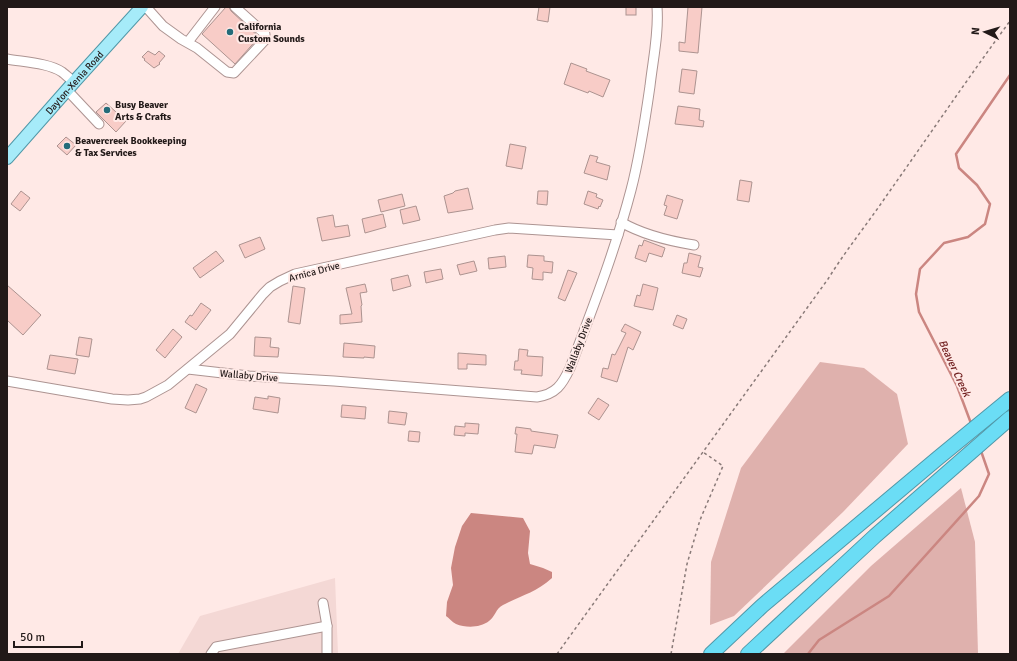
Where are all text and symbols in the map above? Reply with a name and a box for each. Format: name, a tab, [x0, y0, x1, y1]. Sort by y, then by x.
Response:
north arrow	[965, 12, 1005, 52]
place label: California Custom Sounds	[238, 21, 305, 45]
marker: California Custom Sounds	[225, 27, 235, 37]
text: N	[969, 27, 982, 36]
street label: Dayton-Xenia Road	[43, 49, 106, 117]
place label: Busy Beaver Arts & Crafts	[115, 99, 172, 123]
marker: Busy Beaver Arts & Crafts	[102, 105, 112, 115]
place label: Beavercreek Bookkeeping & Tax Services	[75, 135, 187, 159]
marker: Beavercreek Bookkeeping & Tax Services	[62, 141, 72, 151]
street label: Arnica Drive	[287, 259, 341, 285]
street label: Wallaby Drive	[563, 316, 595, 375]
water label: Beaver Creek	[936, 338, 974, 400]
street label: Wallaby Drive	[219, 367, 279, 385]
scale bar	[14, 623, 82, 649]
text: 50 m	[20, 630, 45, 645]

